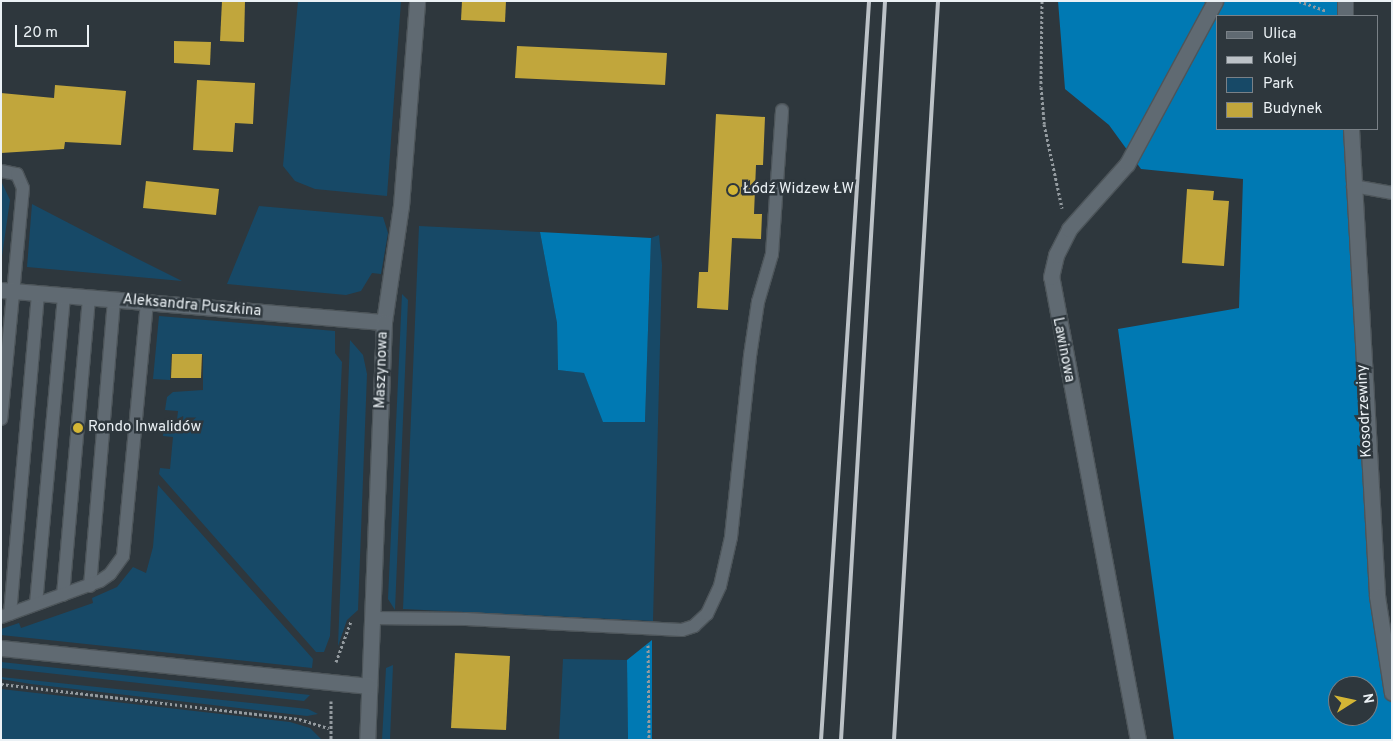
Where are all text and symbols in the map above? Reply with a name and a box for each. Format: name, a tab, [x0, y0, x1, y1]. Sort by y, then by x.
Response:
scale bar	[18, 15, 91, 47]
legend	[1216, 15, 1378, 130]
text: 20 m	[23, 24, 58, 43]
text: Ulica	[1263, 25, 1296, 44]
text: Kolej	[1263, 50, 1297, 69]
text: Park	[1263, 75, 1294, 94]
text: Budynek	[1263, 100, 1322, 119]
place label: Łódź Widzew ŁW	[743, 181, 854, 199]
marker: Łódź Widzew ŁW	[727, 184, 739, 196]
street label: Aleksandra Puszkina	[122, 291, 262, 321]
street label: Lawinowa	[1048, 316, 1078, 384]
street label: Maszynowa	[372, 331, 392, 409]
street label: Kosodrzewiny	[1354, 364, 1376, 458]
place label: Rondo Inwalidów	[88, 419, 201, 437]
marker: Rondo Inwalidów	[72, 422, 84, 434]
north arrow	[1328, 676, 1378, 726]
text: N	[1358, 692, 1377, 705]

